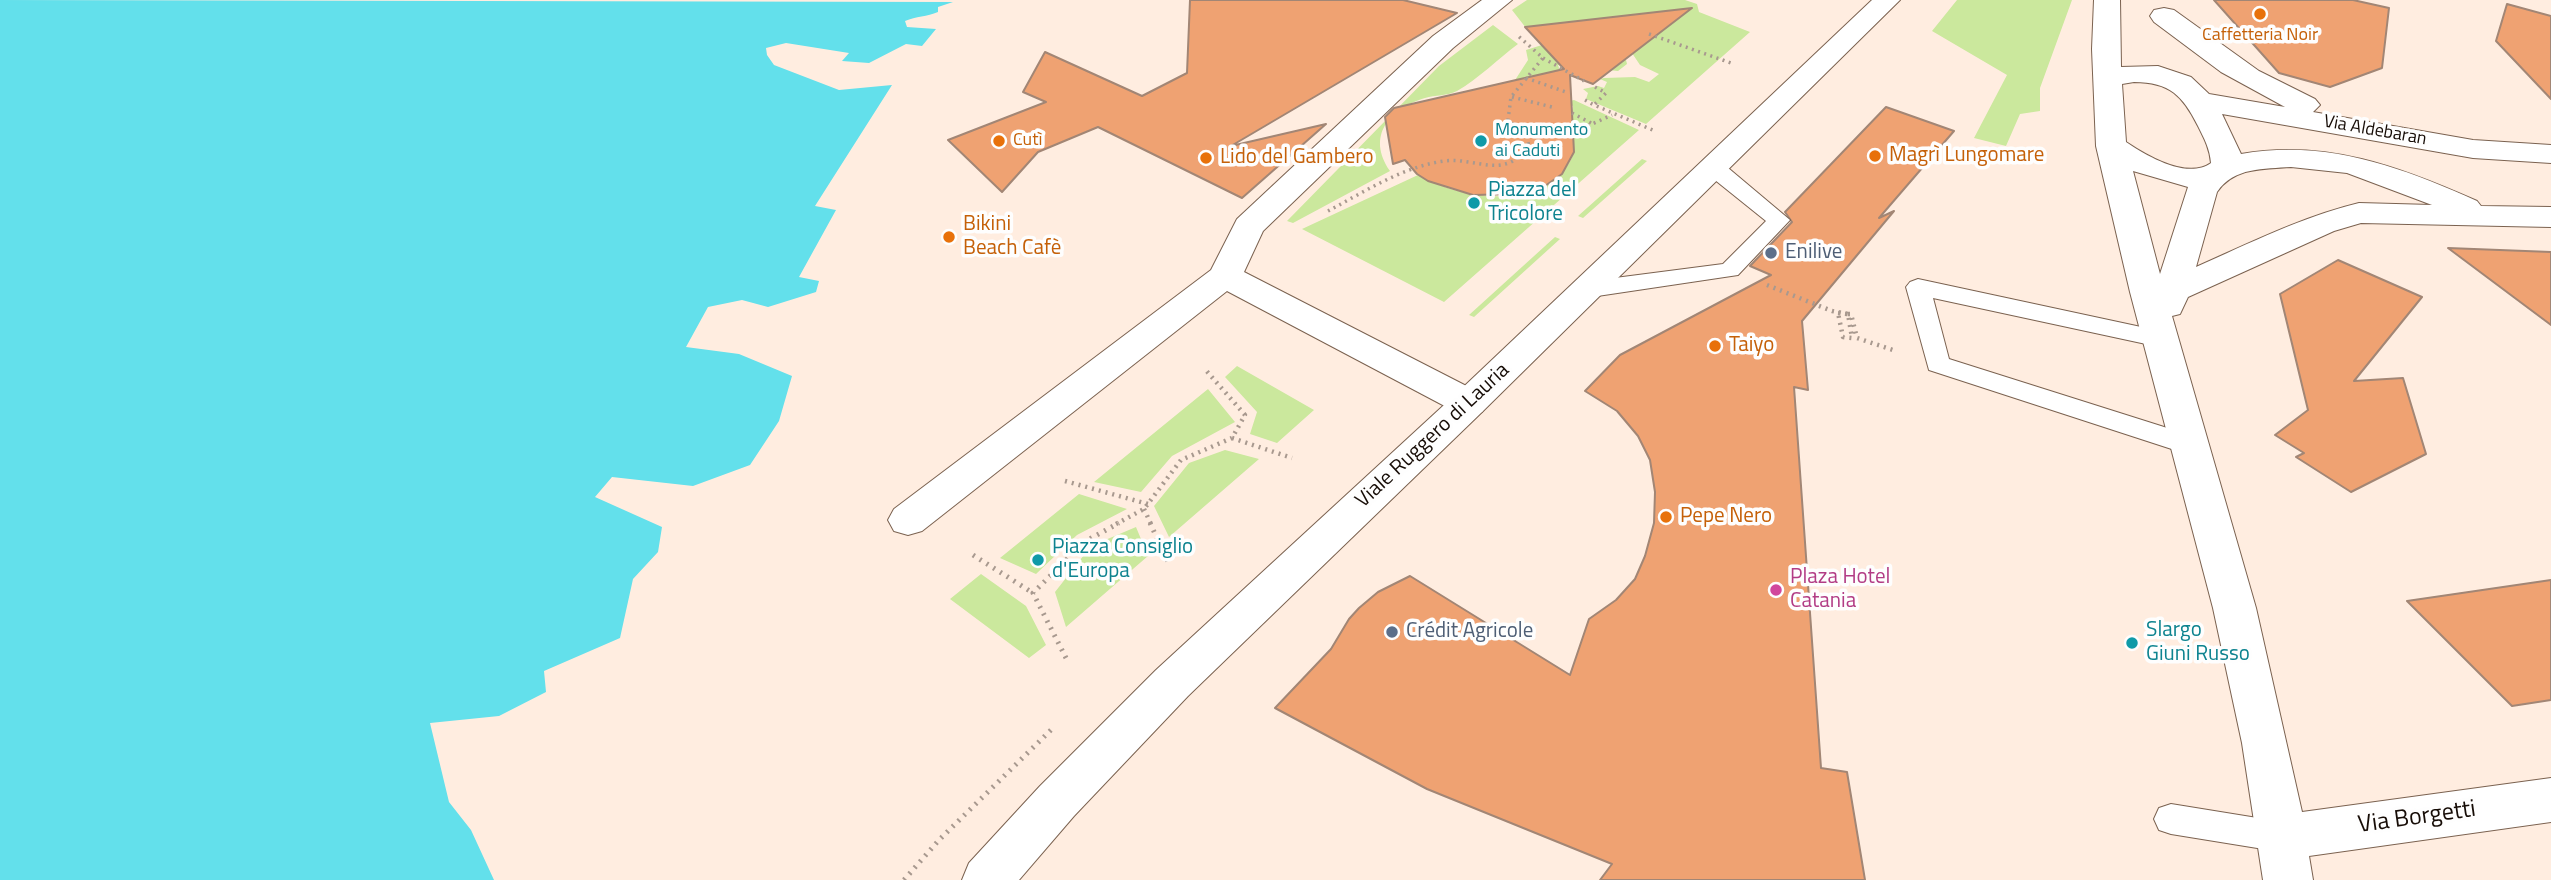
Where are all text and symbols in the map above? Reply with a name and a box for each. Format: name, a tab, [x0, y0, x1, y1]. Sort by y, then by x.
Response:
marker: Caffetteria Noir	[2252, 6, 2268, 22]
place label: Caffetteria Noir	[2202, 25, 2318, 47]
street label: Via Aldebaran	[2322, 111, 2428, 151]
place label: Monumento ai Caduti	[1495, 120, 1588, 162]
place label: Cutì	[1013, 130, 1042, 152]
marker: Cutì	[991, 133, 1007, 149]
marker: Monumento ai Caduti	[1473, 133, 1489, 149]
place label: Magrì Lungomare	[1889, 143, 2044, 169]
place label: Lido del Gambero	[1220, 145, 1373, 171]
marker: Magrì Lungomare	[1867, 148, 1883, 164]
marker: Lido del Gambero	[1198, 150, 1214, 166]
place label: Piazza del Tricolore	[1488, 178, 1576, 228]
marker: Piazza del Tricolore	[1466, 195, 1482, 211]
place label: Bikini Beach Cafè	[963, 212, 1061, 262]
marker: Bikini Beach Cafè	[941, 229, 957, 245]
place label: Enilive	[1785, 240, 1842, 266]
marker: Enilive	[1763, 245, 1779, 261]
place label: Taiyo	[1729, 333, 1774, 359]
marker: Taiyo	[1707, 338, 1723, 354]
street label: Viale Ruggero di Lauria	[1351, 358, 1515, 514]
place label: Pepe Nero	[1680, 504, 1772, 530]
marker: Pepe Nero	[1658, 509, 1674, 525]
place label: Piazza Consiglio d'Europa	[1052, 535, 1193, 585]
marker: Piazza Consiglio d'Europa	[1030, 552, 1046, 568]
place label: Plaza Hotel Catania	[1790, 565, 1890, 615]
marker: Plaza Hotel Catania	[1768, 582, 1784, 598]
place label: Slargo Giuni Russo	[2146, 618, 2250, 668]
place label: Crédit Agricole	[1406, 619, 1533, 645]
marker: Crédit Agricole	[1384, 624, 1400, 640]
marker: Slargo Giuni Russo	[2124, 635, 2140, 651]
street label: Via Borgetti	[2356, 795, 2478, 841]

